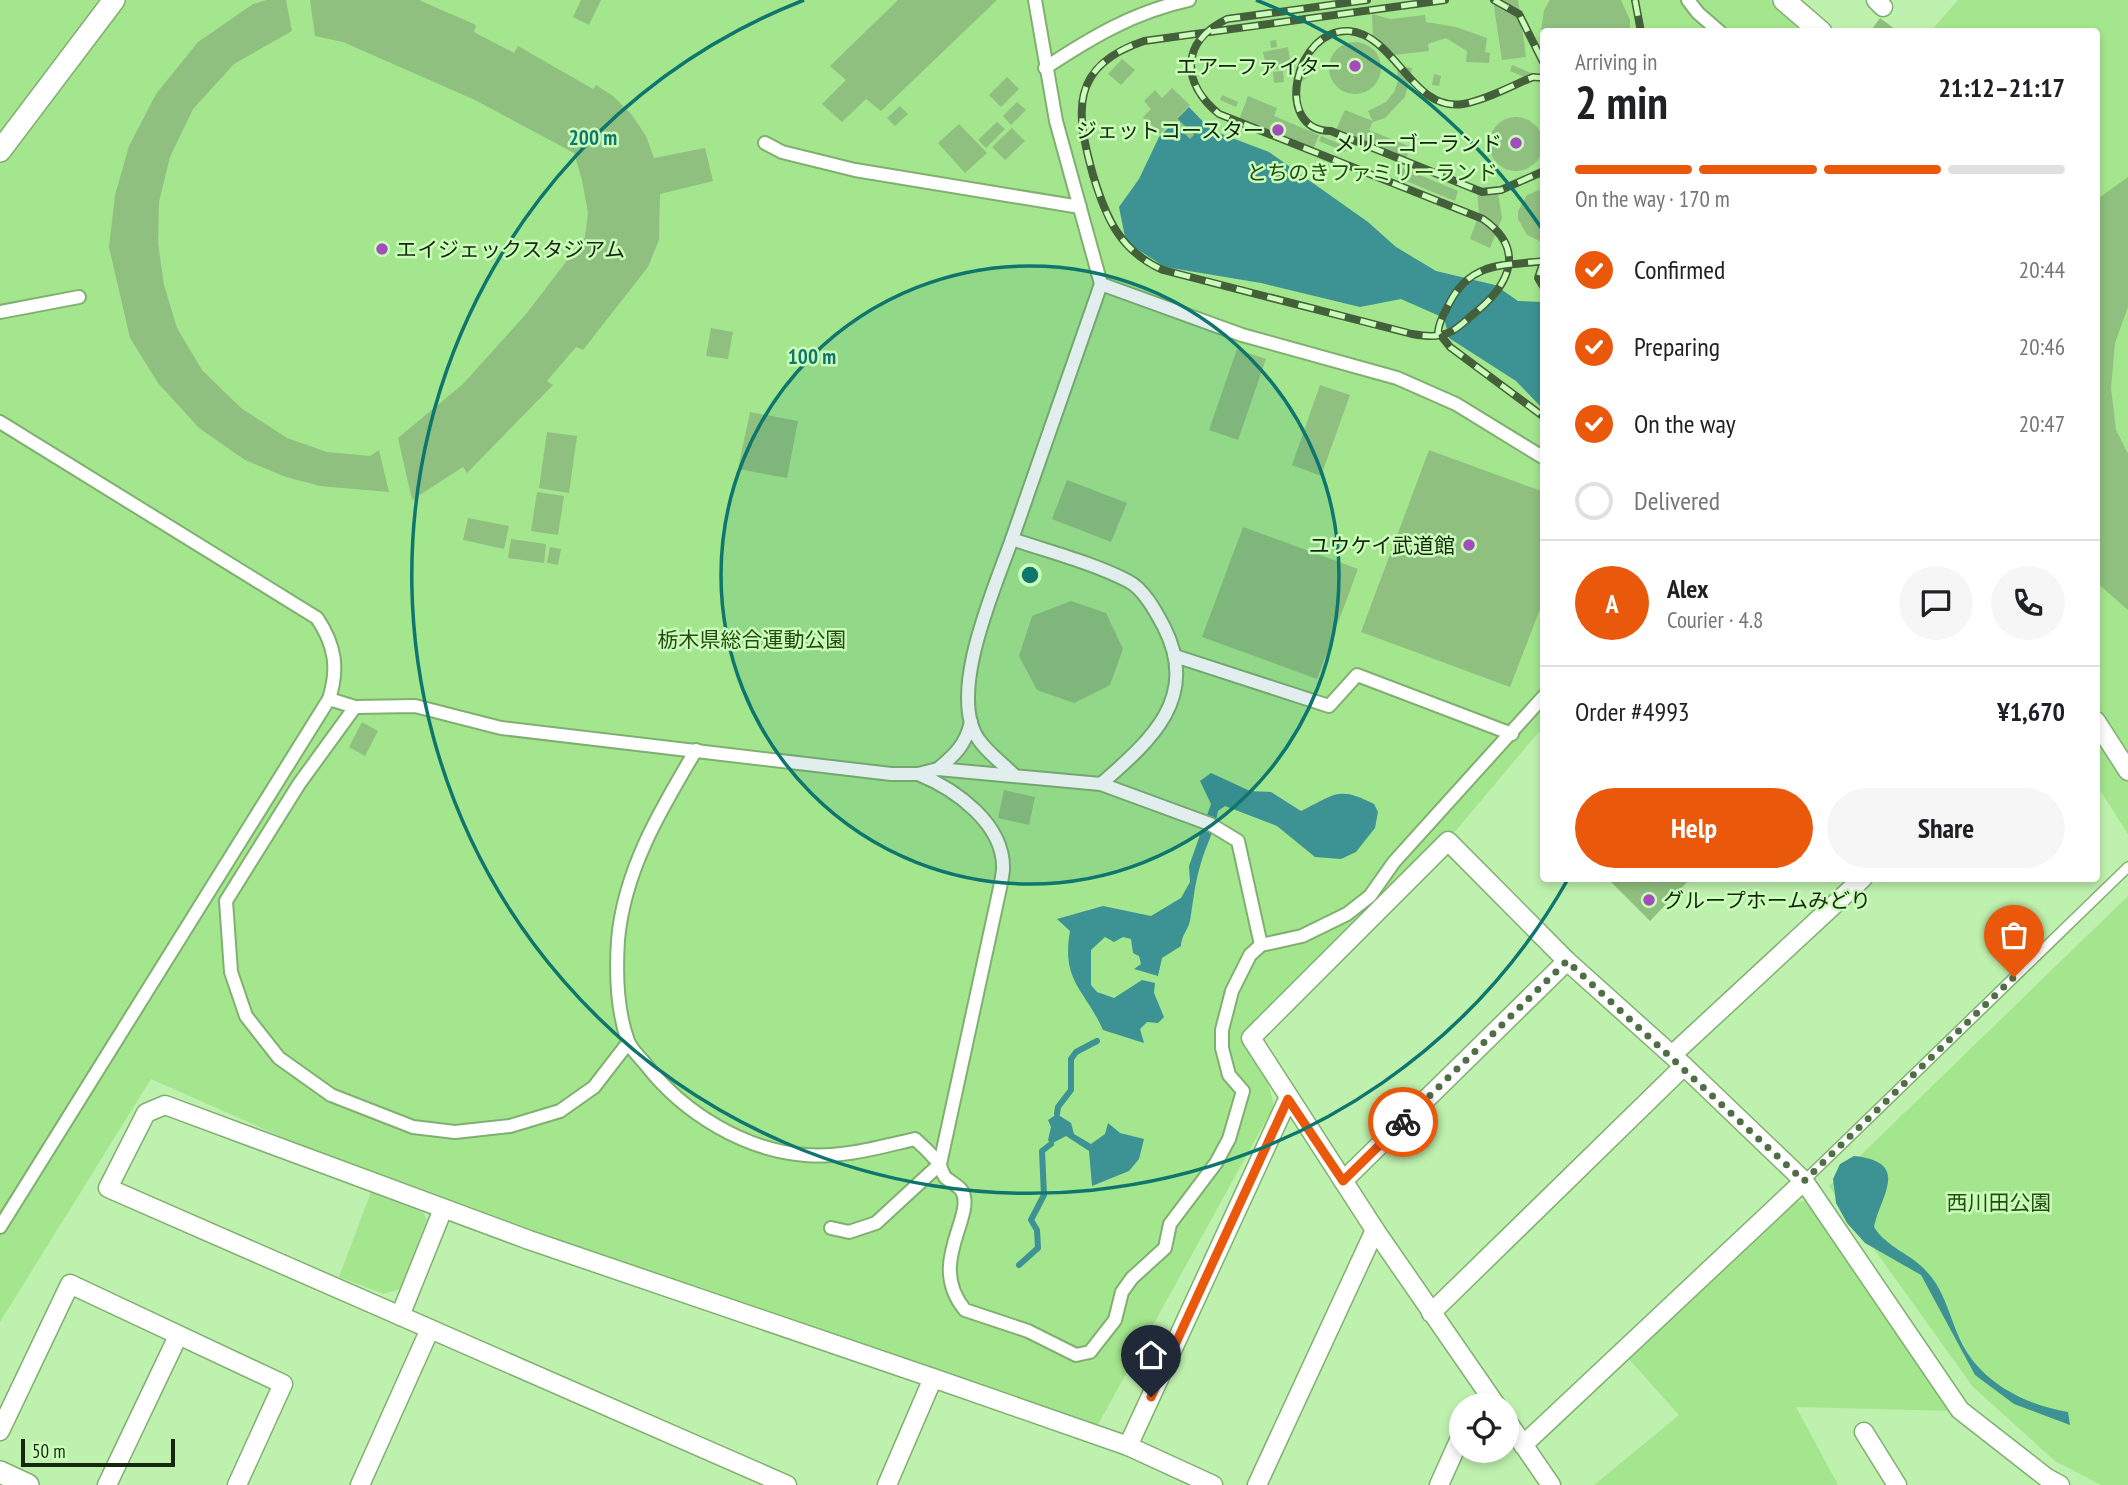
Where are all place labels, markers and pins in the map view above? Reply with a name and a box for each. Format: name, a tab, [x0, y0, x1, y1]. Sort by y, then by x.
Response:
place label: エアーファイター	[1176, 53, 1341, 80]
marker: エアーファイター	[1347, 58, 1363, 74]
place label: ジェットコースター	[1076, 117, 1264, 144]
marker: ジェットコースター	[1270, 122, 1286, 138]
place label: メリーゴーランド	[1334, 130, 1502, 157]
marker: メリーゴーランド	[1508, 135, 1524, 151]
place label: エイジェックスタジアム	[396, 236, 625, 263]
marker: エイジェックスタジアム	[374, 241, 390, 257]
place label: ユウケイ武道館	[1308, 532, 1455, 559]
marker: ユウケイ武道館	[1461, 537, 1477, 553]
centre of rings	[1018, 563, 1042, 587]
place label: グループホームみどり	[1663, 887, 1871, 914]
marker: グループホームみどり	[1641, 892, 1657, 908]
pin	[1984, 905, 2044, 977]
pin	[1121, 1325, 1181, 1397]

